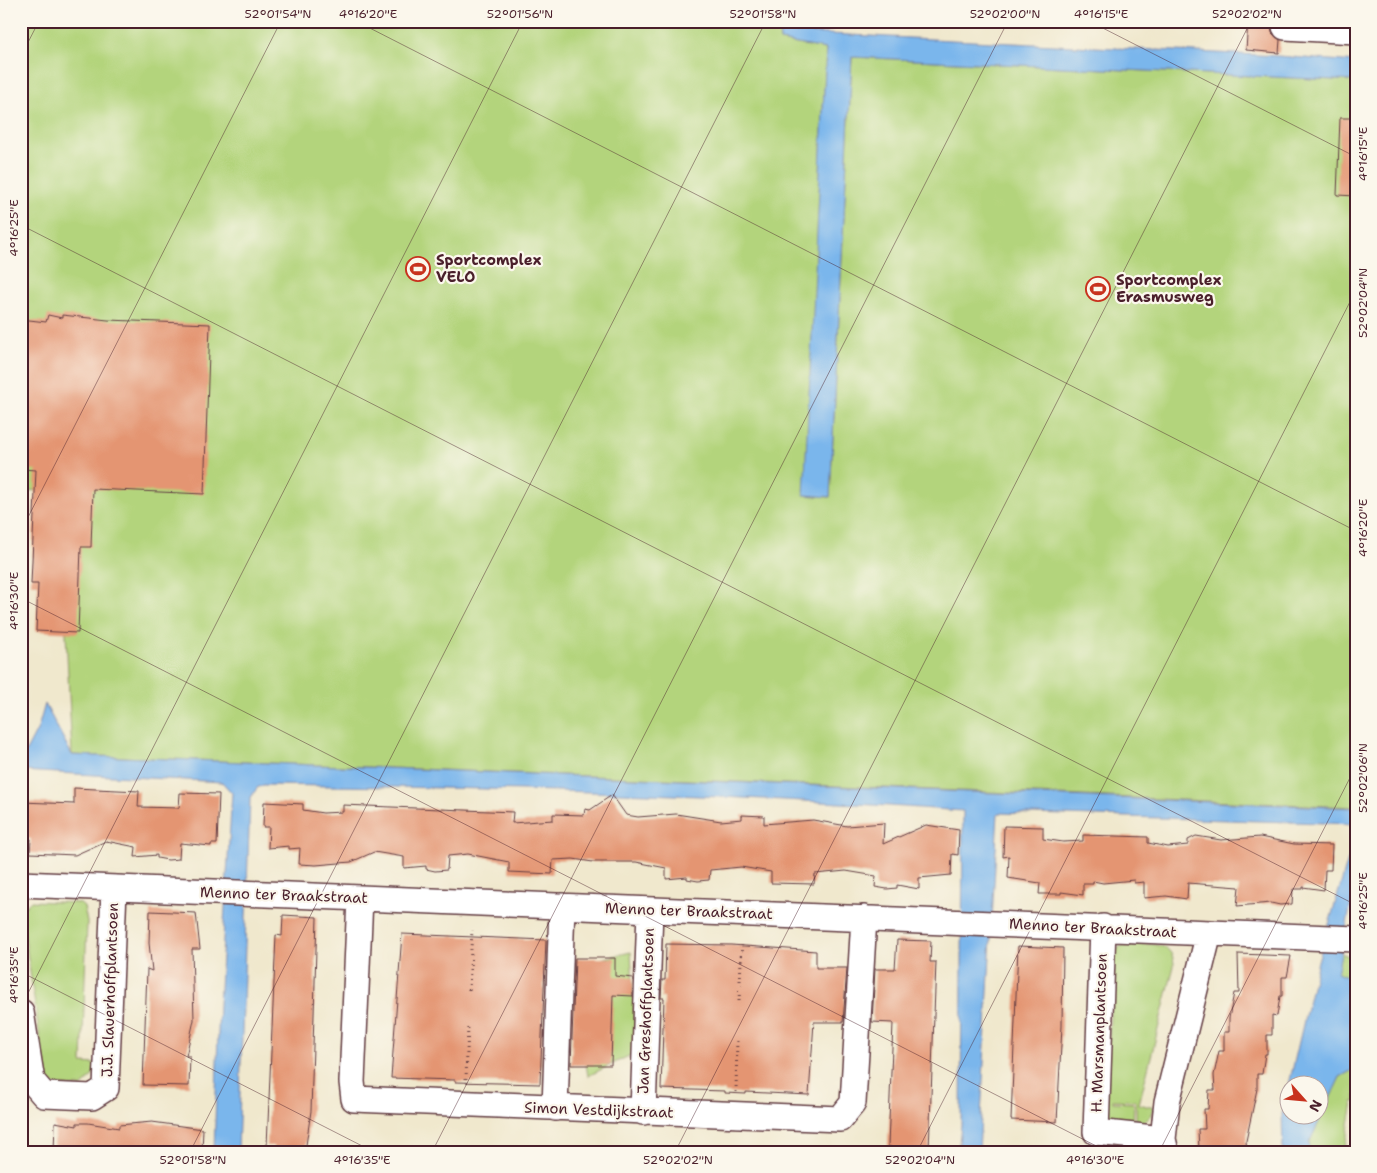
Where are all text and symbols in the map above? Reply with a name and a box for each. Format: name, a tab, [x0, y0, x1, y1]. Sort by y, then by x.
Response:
text: 52°01'54"N	[245, 6, 311, 22]
text: 4°16'20"E	[339, 6, 397, 22]
text: 52°01'56"N	[487, 6, 553, 22]
text: 52°01'58"N	[730, 6, 796, 22]
text: 52°02'00"N	[970, 6, 1040, 22]
text: 4°16'15"E	[1074, 6, 1128, 22]
text: 52°02'02"N	[1212, 6, 1282, 22]
text: 4°16'15"E	[1355, 127, 1371, 181]
text: 4°16'25"E	[6, 199, 22, 257]
place label: Sportcomplex VELO	[436, 250, 542, 287]
sports icon: Sportcomplex VELO	[405, 256, 431, 282]
text: 52°02'04"N	[1355, 268, 1371, 338]
place label: Sportcomplex Erasmusweg	[1116, 270, 1222, 307]
sports icon: Sportcomplex Erasmusweg	[1085, 276, 1111, 302]
text: 4°16'20"E	[1355, 499, 1371, 557]
text: 4°16'30"E	[6, 572, 22, 630]
text: 52°02'06"N	[1355, 743, 1371, 813]
text: 4°16'25"E	[1355, 872, 1371, 930]
street label: Menno ter Braakstraat	[200, 882, 368, 908]
street label: Menno ter Braakstraat	[605, 898, 773, 924]
street label: J.J. Slauerhoffplantsoen	[97, 902, 123, 1078]
street label: Menno ter Braakstraat	[1009, 914, 1177, 942]
street label: Jan Greshoffplantsoen	[633, 928, 659, 1094]
text: 4°16'35"E	[6, 946, 22, 1004]
street label: H. Marsmanplantsoen	[1086, 953, 1112, 1113]
north arrow	[1280, 1076, 1330, 1126]
street label: Simon Vestdijkstraat	[524, 1097, 674, 1123]
text: N	[1305, 1097, 1326, 1115]
text: 52°01'58"N	[160, 1152, 226, 1168]
text: 4°16'35"E	[333, 1152, 391, 1168]
text: 52°02'02"N	[643, 1152, 713, 1168]
text: 52°02'04"N	[885, 1152, 955, 1168]
text: 4°16'30"E	[1066, 1152, 1124, 1168]

